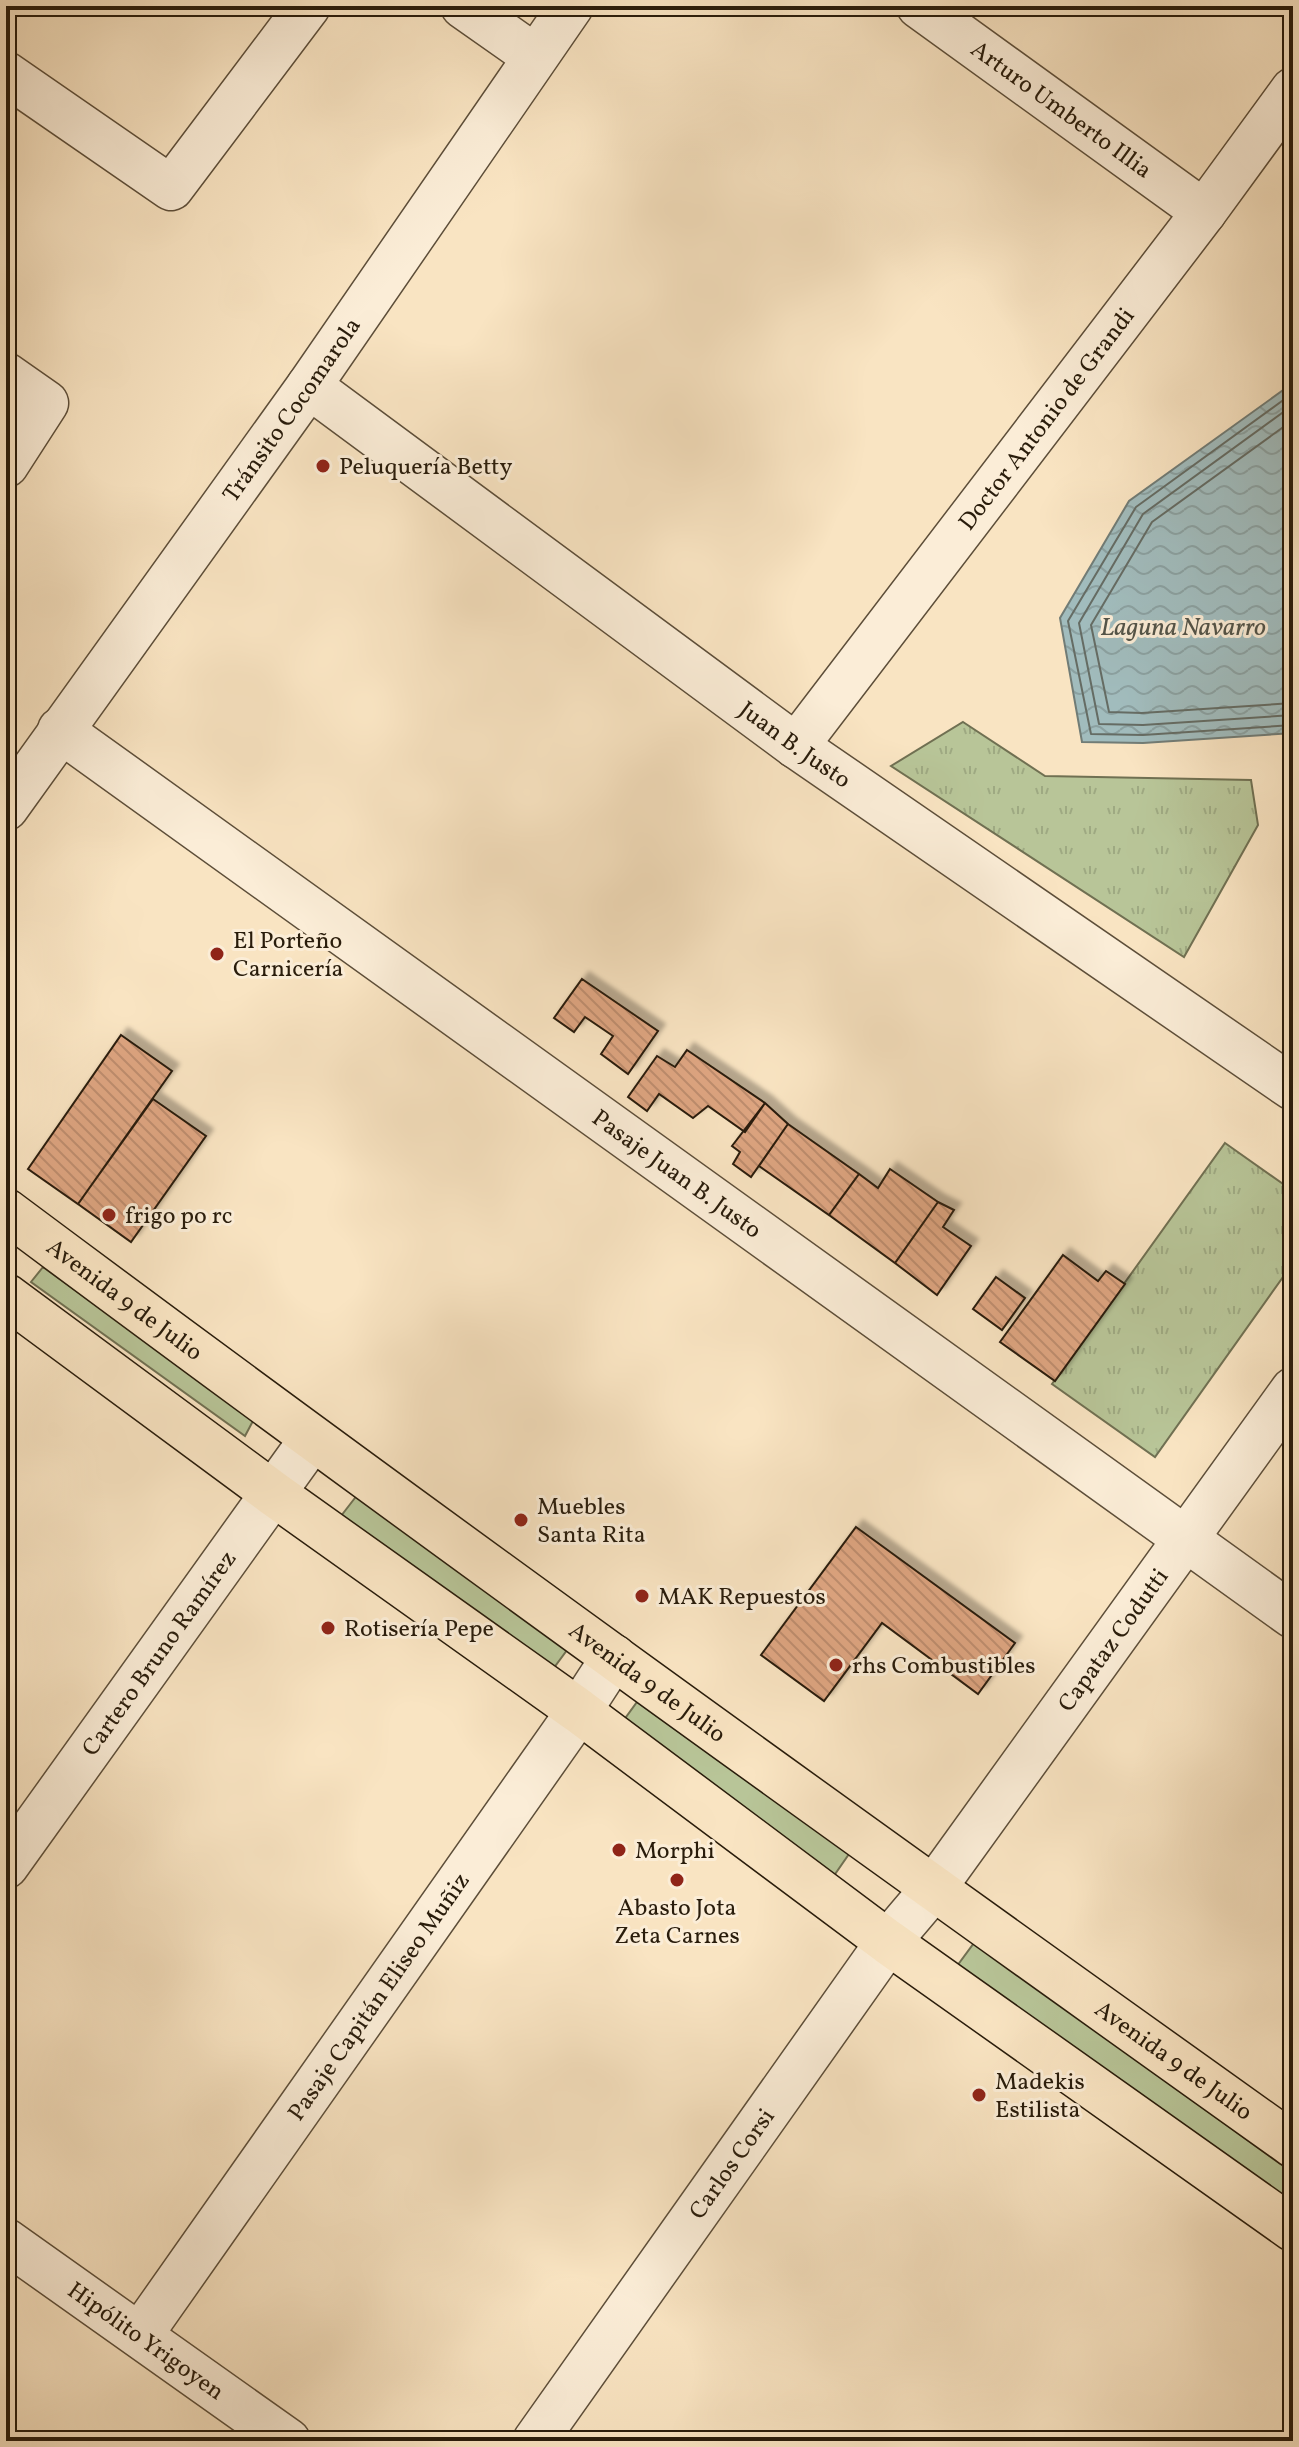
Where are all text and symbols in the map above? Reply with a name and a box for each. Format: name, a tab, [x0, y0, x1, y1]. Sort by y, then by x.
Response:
street label: Arturo Umberto Illia	[963, 34, 1158, 188]
street label: Doctor Antonio de Grandi	[951, 301, 1144, 538]
street label: Tránsito Cocomarola	[216, 311, 370, 510]
place label: Peluquería Betty	[339, 451, 513, 485]
marker: Peluquería Betty	[314, 457, 332, 475]
water label: Laguna Navarro	[1100, 610, 1266, 646]
street label: Juan B. Justo	[731, 694, 857, 798]
place label: El Porteño Carnicería	[233, 925, 344, 987]
marker: El Porteño Carnicería	[208, 945, 226, 963]
street label: Pasaje Juan B. Justo	[584, 1102, 768, 1248]
place label: frigo po rc	[125, 1200, 232, 1234]
marker: frigo po rc	[100, 1206, 118, 1224]
street label: Avenida 9 de Julio	[38, 1232, 209, 1370]
place label: Muebles Santa Rita	[537, 1491, 646, 1553]
marker: Muebles Santa Rita	[512, 1511, 530, 1529]
street label: Cartero Bruno Ramírez	[75, 1544, 246, 1764]
street label: Capataz Codutti	[1051, 1562, 1178, 1720]
place label: MAK Repuestos	[658, 1581, 826, 1615]
marker: MAK Repuestos	[633, 1587, 651, 1605]
place label: Rotisería Pepe	[344, 1613, 494, 1647]
street label: Avenida 9 de Julio	[561, 1615, 732, 1752]
marker: Rotisería Pepe	[319, 1619, 337, 1637]
place label: rhs Combustibles	[852, 1650, 1035, 1684]
marker: rhs Combustibles	[827, 1656, 845, 1674]
place label: Morphi	[635, 1835, 715, 1869]
marker: Morphi	[610, 1841, 628, 1859]
street label: Pasaje Capitán Eliseo Muñiz	[281, 1867, 479, 2129]
marker: Abasto Jota Zeta Carnes	[668, 1871, 686, 1889]
place label: Abasto Jota Zeta Carnes	[614, 1892, 740, 1954]
street label: Avenida 9 de Julio	[1087, 1994, 1259, 2130]
place label: Madekis Estilista	[995, 2066, 1085, 2128]
marker: Madekis Estilista	[970, 2086, 988, 2104]
street label: Carlos Corsi	[682, 2102, 784, 2227]
street label: Hipólito Yrigoyen	[60, 2275, 231, 2410]

